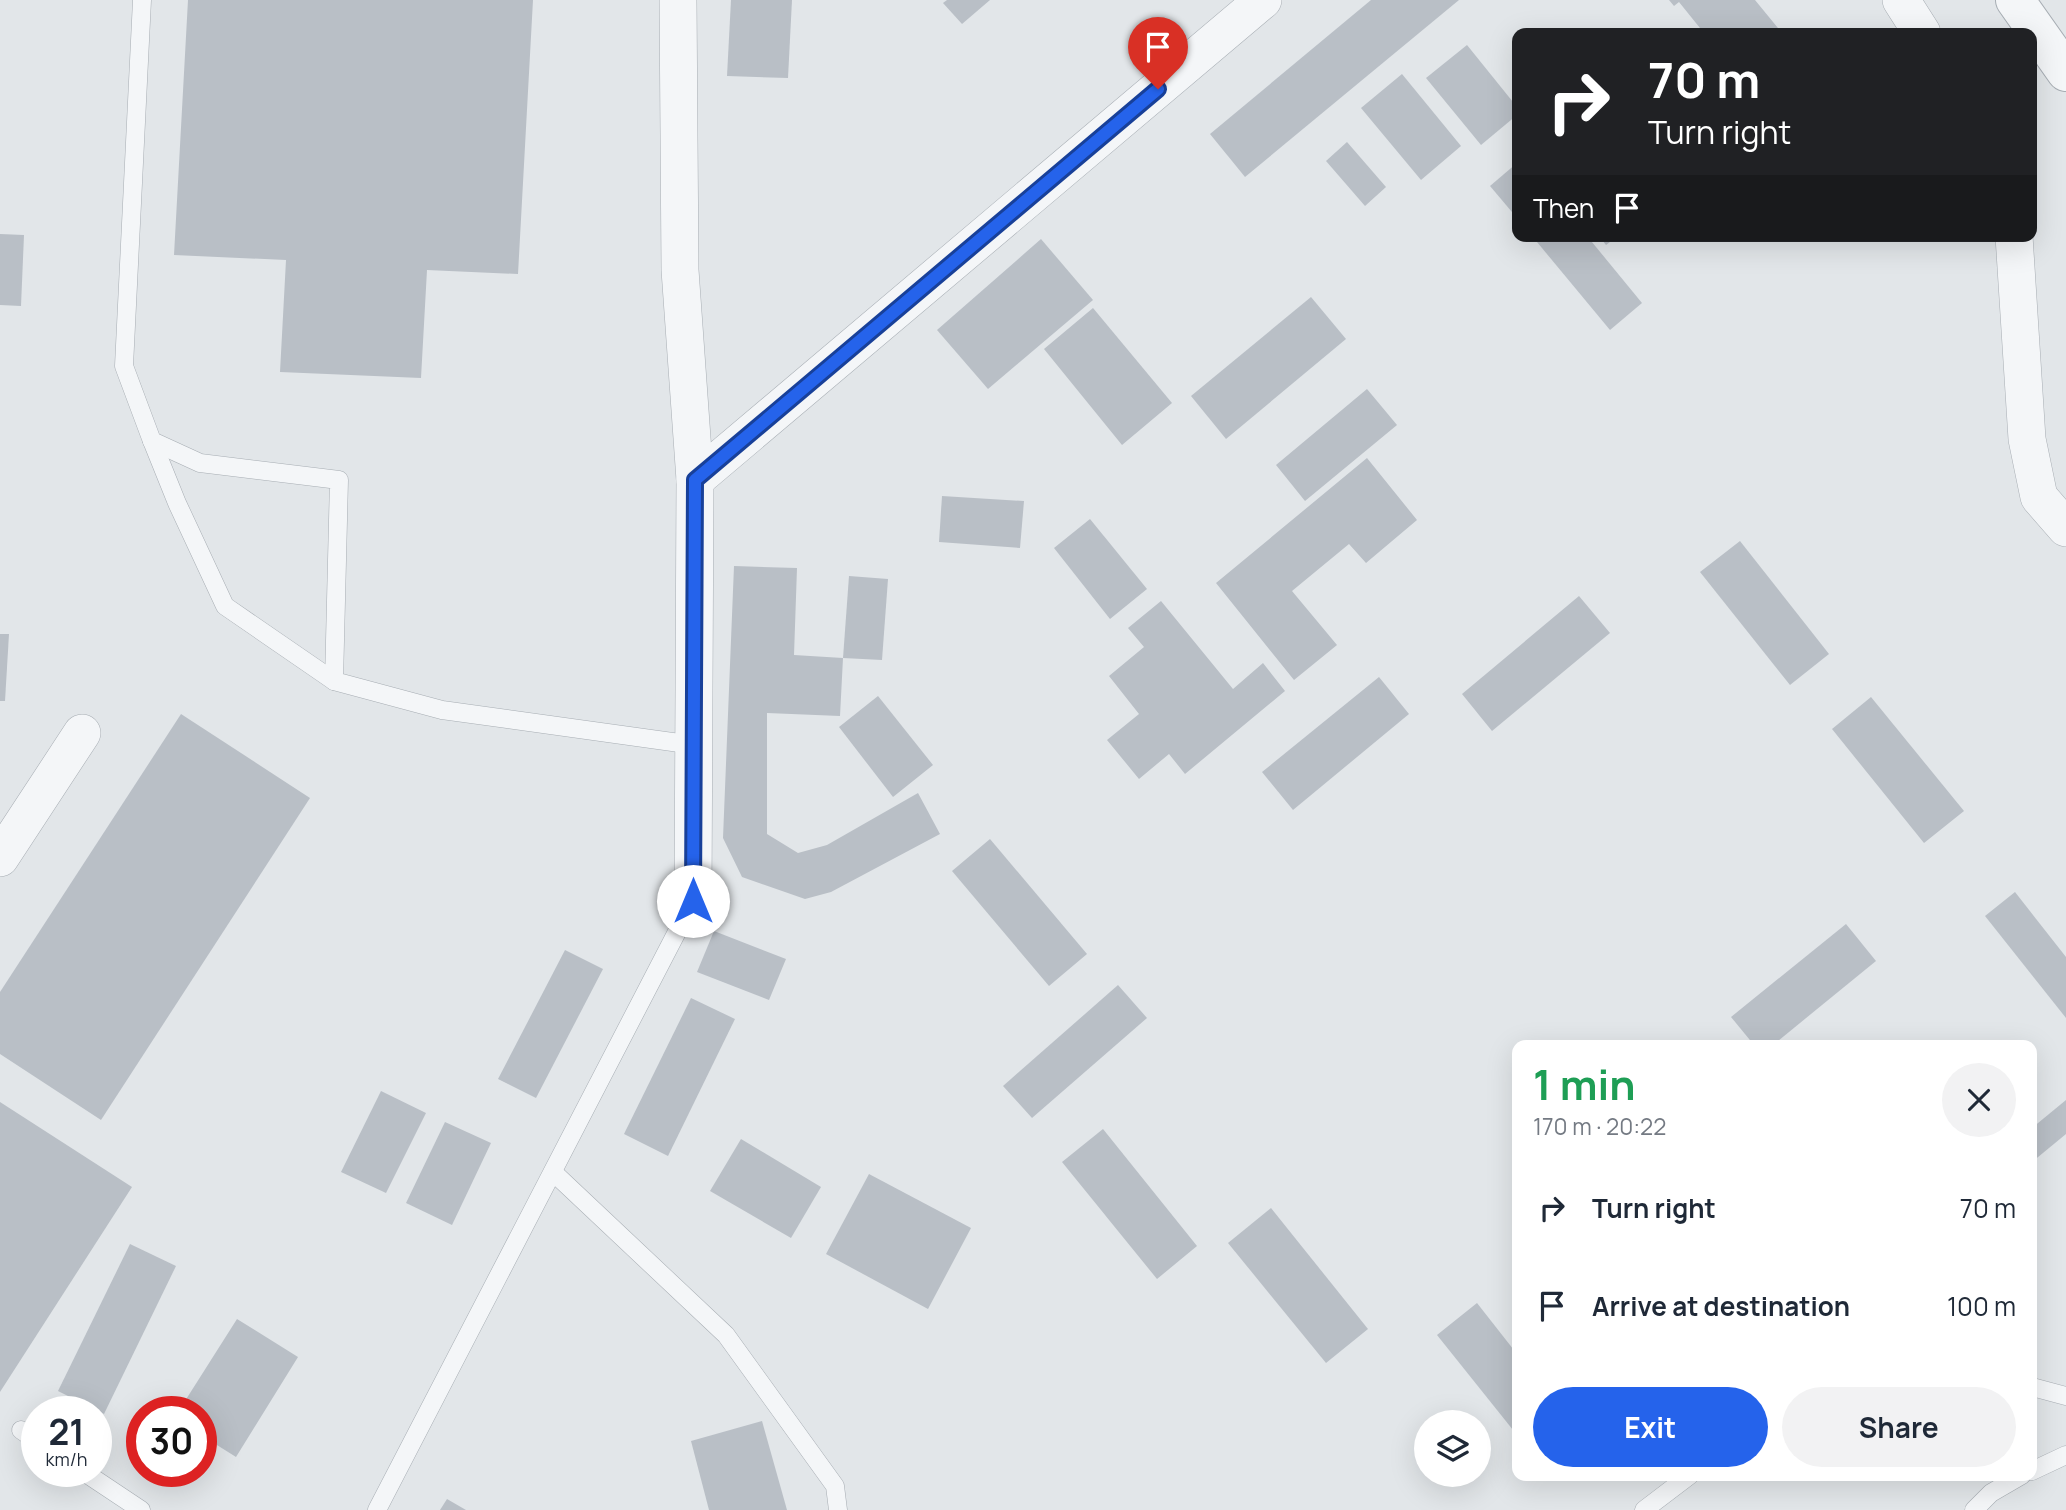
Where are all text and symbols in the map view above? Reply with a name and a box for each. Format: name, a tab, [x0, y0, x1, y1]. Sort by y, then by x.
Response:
pin	[1128, 17, 1188, 89]
icon: arrive	[1139, 28, 1177, 66]
text: 70 m	[1648, 46, 1760, 113]
icon: right	[1533, 56, 1624, 147]
text: Turn right	[1648, 110, 1791, 154]
icon: arrive	[1608, 189, 1646, 227]
text: Then	[1533, 190, 1594, 226]
position arrow	[656, 864, 730, 938]
text: 1 min	[1533, 1055, 1636, 1113]
button: close	[1942, 1063, 2016, 1137]
text: 170 m · 20:22	[1533, 1110, 1666, 1142]
icon: right	[1533, 1189, 1571, 1227]
text: Turn right	[1592, 1190, 1716, 1226]
text: 70 m	[1960, 1190, 2016, 1226]
icon: arrive	[1533, 1287, 1571, 1325]
text: Arrive at destination	[1592, 1288, 1850, 1324]
text: 100 m	[1947, 1288, 2016, 1324]
button: Exit	[1533, 1387, 1768, 1467]
button: Share	[1782, 1387, 2016, 1467]
speed limit sign: 30	[126, 1396, 217, 1487]
text: 21	[48, 1408, 85, 1456]
map controls	[1414, 1410, 1491, 1487]
button: layers	[1414, 1410, 1491, 1487]
text: km/h	[46, 1447, 87, 1471]

